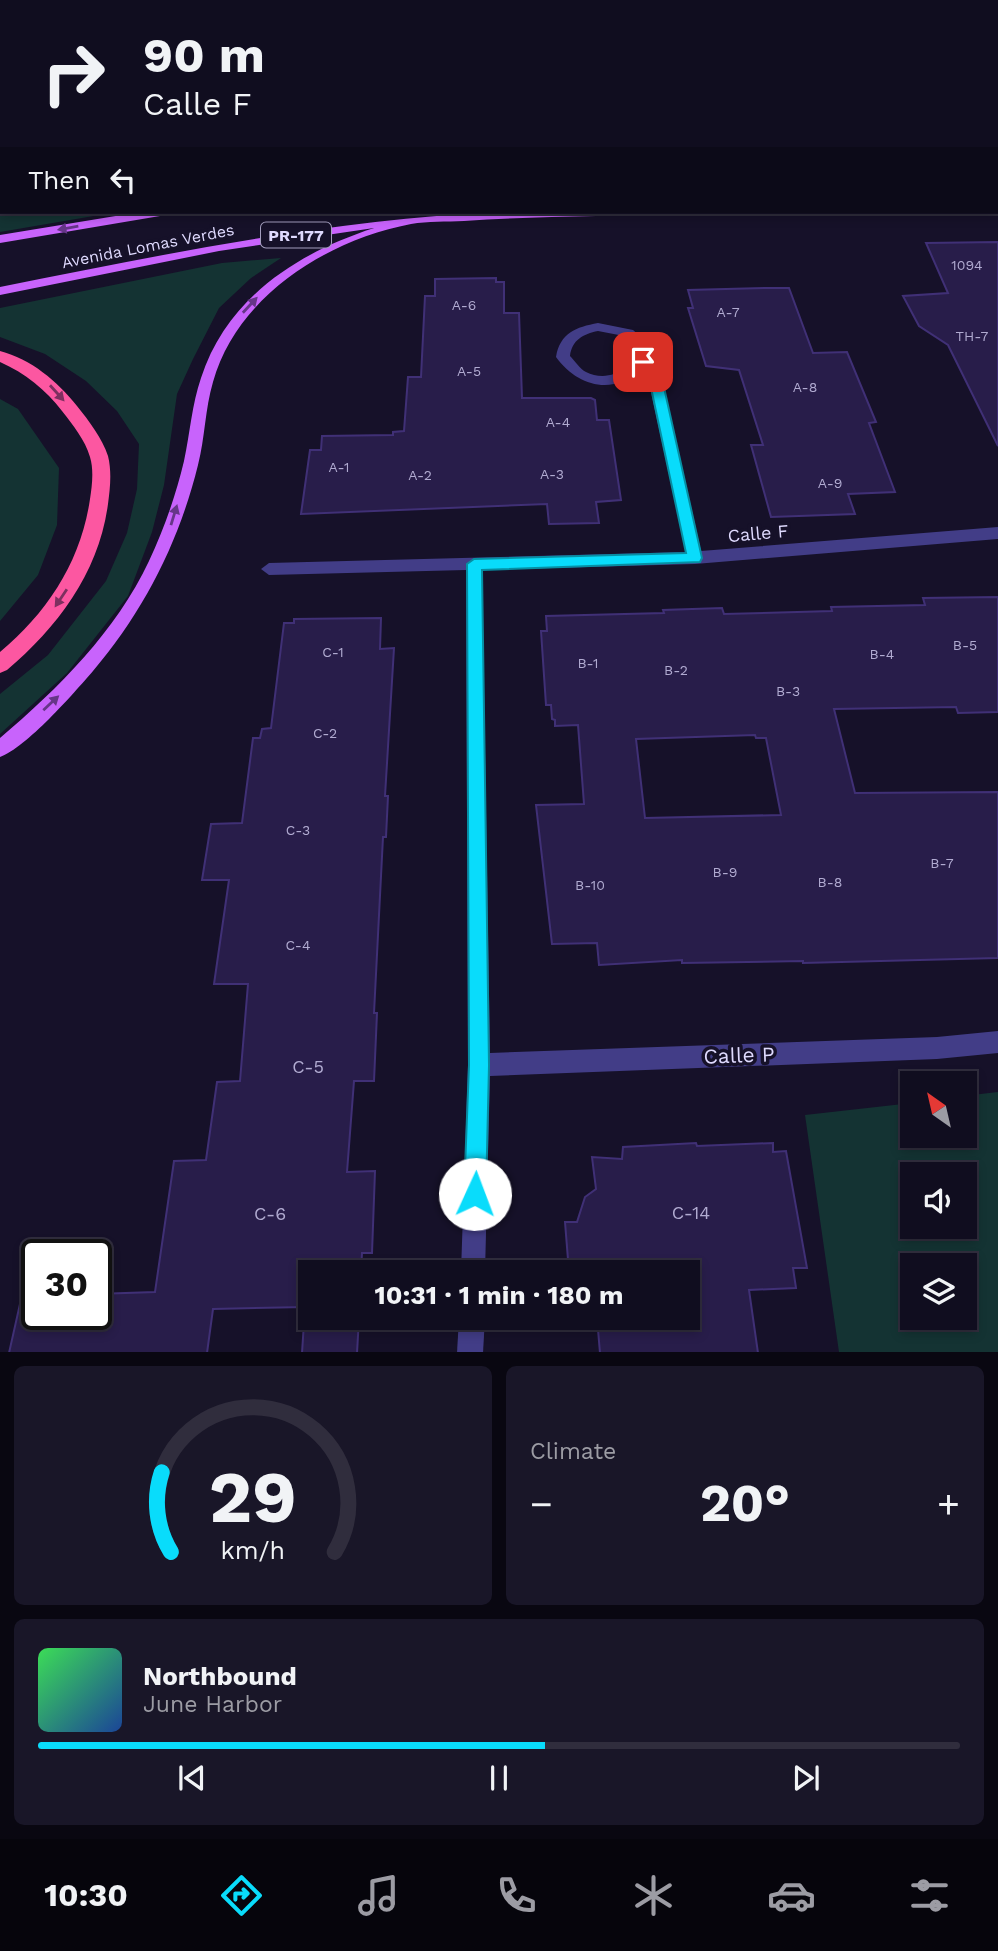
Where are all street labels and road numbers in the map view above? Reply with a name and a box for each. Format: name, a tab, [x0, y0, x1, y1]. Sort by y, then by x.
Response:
street label: Avenida Lomas Verdes	[60, 220, 236, 272]
road number: PR-177	[261, 222, 331, 247]
street label: Calle F	[727, 520, 789, 546]
street label: Calle P	[703, 1041, 775, 1069]

